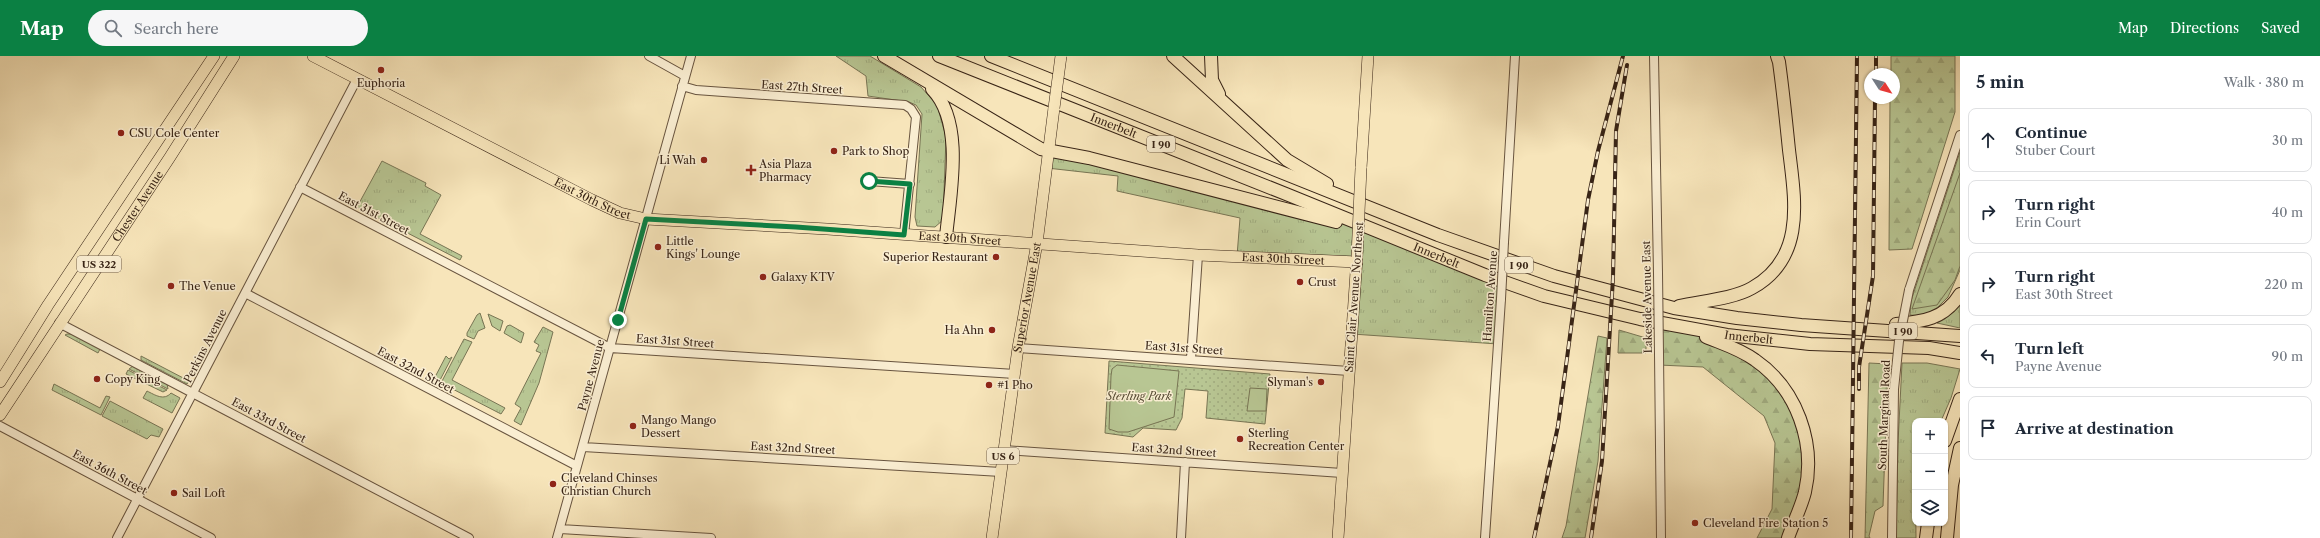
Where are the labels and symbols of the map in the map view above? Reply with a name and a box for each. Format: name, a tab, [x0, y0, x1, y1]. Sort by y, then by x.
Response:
marker: Euphoria	[376, 65, 386, 75]
north arrow	[1864, 68, 1900, 104]
place label: Euphoria	[357, 76, 405, 90]
street label: East 27th Street	[761, 77, 843, 97]
street label: Innerbelt	[1088, 110, 1139, 141]
place label: CSU Cole Center	[129, 126, 220, 140]
marker: CSU Cole Center	[116, 128, 126, 138]
road number: I 90	[1147, 136, 1175, 152]
place label: Park to Shop	[842, 144, 909, 158]
marker: Park to Shop	[829, 146, 839, 156]
place label: Li Wah	[659, 153, 696, 167]
marker: Li Wah	[699, 155, 709, 165]
place label: Asia Plaza Pharmacy	[758, 157, 812, 184]
marker: Asia Plaza Pharmacy	[746, 165, 756, 175]
street label: Chester Avenue	[109, 168, 166, 245]
route start	[860, 172, 878, 190]
street label: East 30th Street	[552, 175, 632, 222]
street label: East 31st Street	[336, 188, 412, 238]
street label: Saint Clair Avenue Northeast	[1342, 221, 1366, 373]
street label: East 30th Street	[918, 228, 1002, 248]
place label: Little Kings' Lounge	[666, 234, 740, 261]
street label: Innerbelt	[1411, 240, 1462, 271]
street label: Lakeside Avenue East	[1639, 240, 1655, 353]
street label: Superior Avenue East	[1010, 241, 1044, 354]
marker: Little Kings' Lounge	[653, 242, 663, 252]
place label: Superior Restaurant	[883, 250, 988, 264]
street label: East 30th Street	[1241, 250, 1325, 268]
street label: Hamilton Avenue	[1480, 250, 1500, 342]
marker: Superior Restaurant	[991, 252, 1001, 262]
road number: US 322	[77, 256, 121, 272]
road number: I 90	[1505, 257, 1533, 273]
place label: Galaxy KTV	[771, 270, 836, 284]
marker: Galaxy KTV	[758, 272, 768, 282]
place label: Crust	[1308, 275, 1337, 289]
marker: Crust	[1295, 277, 1305, 287]
place label: The Venue	[179, 279, 236, 293]
marker: The Venue	[166, 281, 176, 291]
street label: Perkins Avenue	[180, 307, 230, 385]
route end	[609, 311, 627, 329]
place label: Ha Ahn	[945, 323, 984, 337]
road number: I 90	[1889, 323, 1917, 339]
marker: Ha Ahn	[987, 325, 997, 335]
street label: Innerbelt	[1723, 328, 1774, 347]
street label: East 31st Street	[635, 331, 715, 351]
street label: Payne Avenue	[575, 338, 607, 412]
street label: East 31st Street	[1144, 338, 1224, 358]
street label: East 32nd Street	[375, 344, 457, 396]
street label: South Marginal Road	[1875, 359, 1893, 470]
place label: Copy King	[105, 372, 160, 386]
marker: Copy King	[92, 374, 102, 384]
place label: Slyman's	[1267, 375, 1313, 389]
marker: Slyman's	[1316, 377, 1326, 387]
place label: #1 Pho	[997, 378, 1033, 392]
marker: #1 Pho	[984, 380, 994, 390]
park label: Sterling Park	[1105, 389, 1172, 403]
street label: East 33rd Street	[229, 394, 309, 446]
place label: Mango Mango Dessert	[641, 413, 717, 440]
marker: Mango Mango Dessert	[628, 421, 638, 431]
place label: Sterling Recreation Center	[1248, 426, 1345, 453]
marker: Sterling Recreation Center	[1235, 434, 1245, 444]
street label: East 32nd Street	[750, 439, 836, 457]
street label: East 32nd Street	[1131, 440, 1217, 460]
street label: East 36th Street	[70, 446, 150, 498]
road number: US 6	[987, 448, 1019, 464]
place label: Cleveland Chinses Christian Church	[561, 471, 658, 498]
marker: Cleveland Chinses Christian Church	[548, 479, 558, 489]
place label: Sail Loft	[182, 486, 226, 500]
marker: Sail Loft	[169, 488, 179, 498]
place label: Cleveland Fire Station 5	[1703, 516, 1828, 530]
marker: Cleveland Fire Station 5	[1690, 518, 1700, 528]

